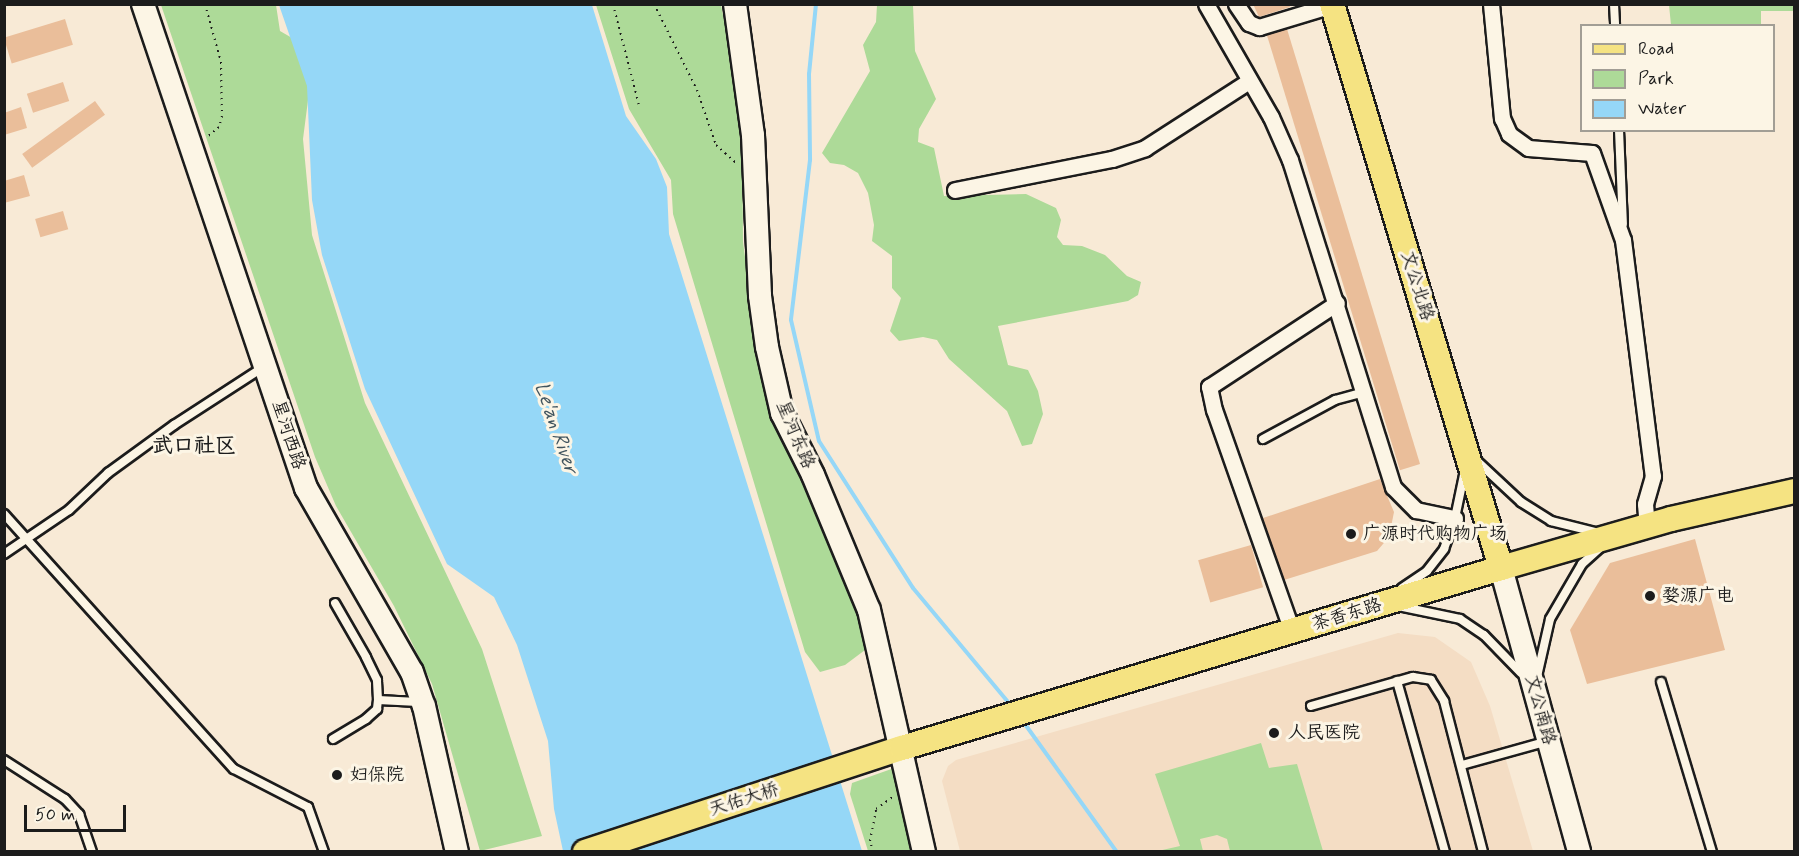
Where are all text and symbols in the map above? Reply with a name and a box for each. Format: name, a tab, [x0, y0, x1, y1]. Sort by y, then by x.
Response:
legend	[1580, 24, 1775, 132]
text: Road	[1638, 37, 1674, 61]
text: Park	[1638, 67, 1674, 91]
text: Water	[1638, 97, 1686, 121]
street label: 文公北路	[1396, 248, 1438, 324]
water label: Le'an River	[529, 378, 583, 478]
street label: 星河西路	[267, 397, 309, 473]
street label: 星河东路	[771, 398, 819, 472]
district label: 武口社区	[152, 433, 236, 459]
place label: 广源时代购物广场	[1363, 523, 1507, 545]
marker: 广源时代购物广场	[1344, 527, 1358, 541]
place label: 婺源广电	[1662, 585, 1734, 607]
marker: 婺源广电	[1643, 589, 1657, 603]
street label: 茶香东路	[1309, 594, 1385, 636]
street label: 文公南路	[1520, 672, 1560, 748]
place label: 人民医院	[1288, 722, 1360, 744]
marker: 人民医院	[1265, 724, 1283, 742]
place label: 妇保院	[350, 764, 404, 786]
marker: 妇保院	[328, 766, 346, 784]
street label: 天佑大桥	[706, 779, 782, 821]
scale bar	[27, 793, 129, 831]
text: 50 m	[35, 803, 75, 827]

